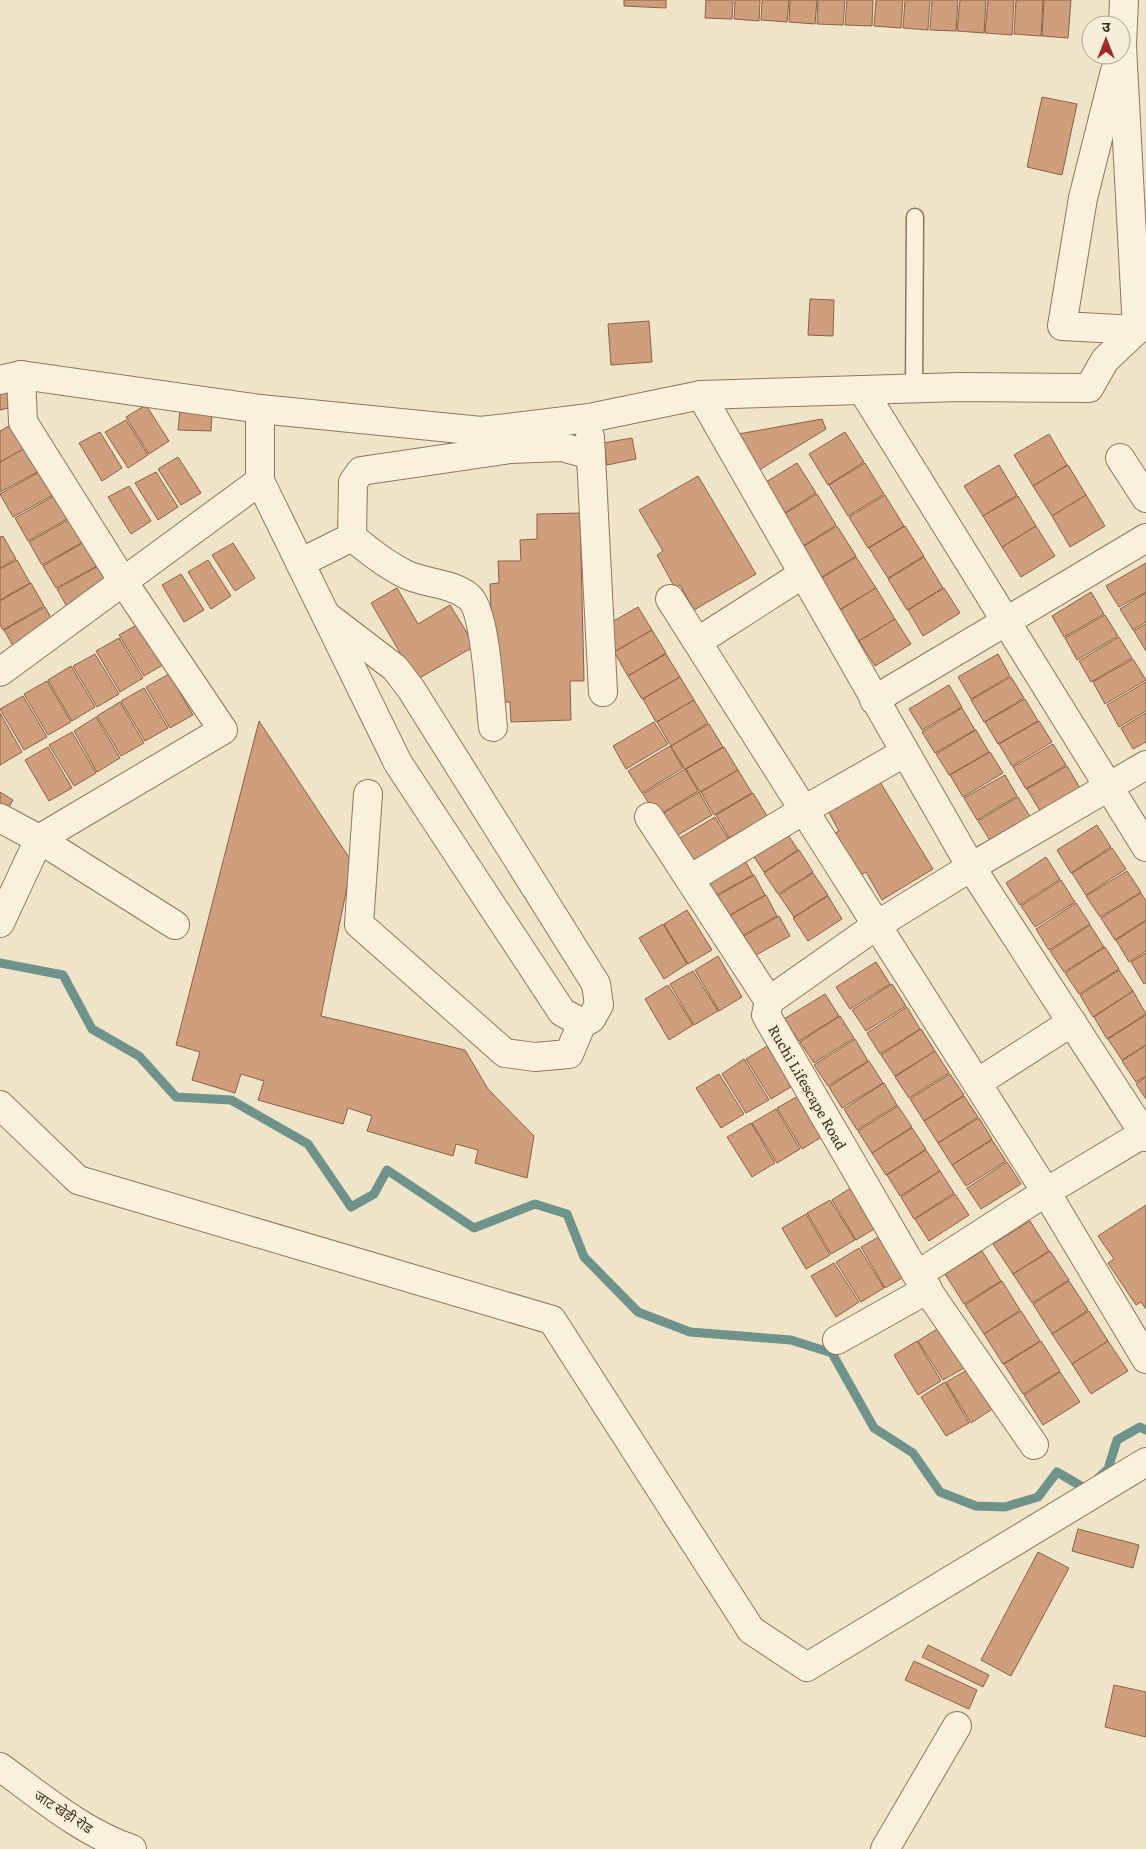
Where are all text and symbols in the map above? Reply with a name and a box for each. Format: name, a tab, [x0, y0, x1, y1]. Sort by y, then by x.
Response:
north arrow	[1081, 15, 1131, 65]
text: उ	[1102, 16, 1111, 36]
street label: Ruchi Lifescape Road	[764, 1021, 852, 1154]
street label: जाट खेड़ी रोड	[31, 1785, 98, 1838]

